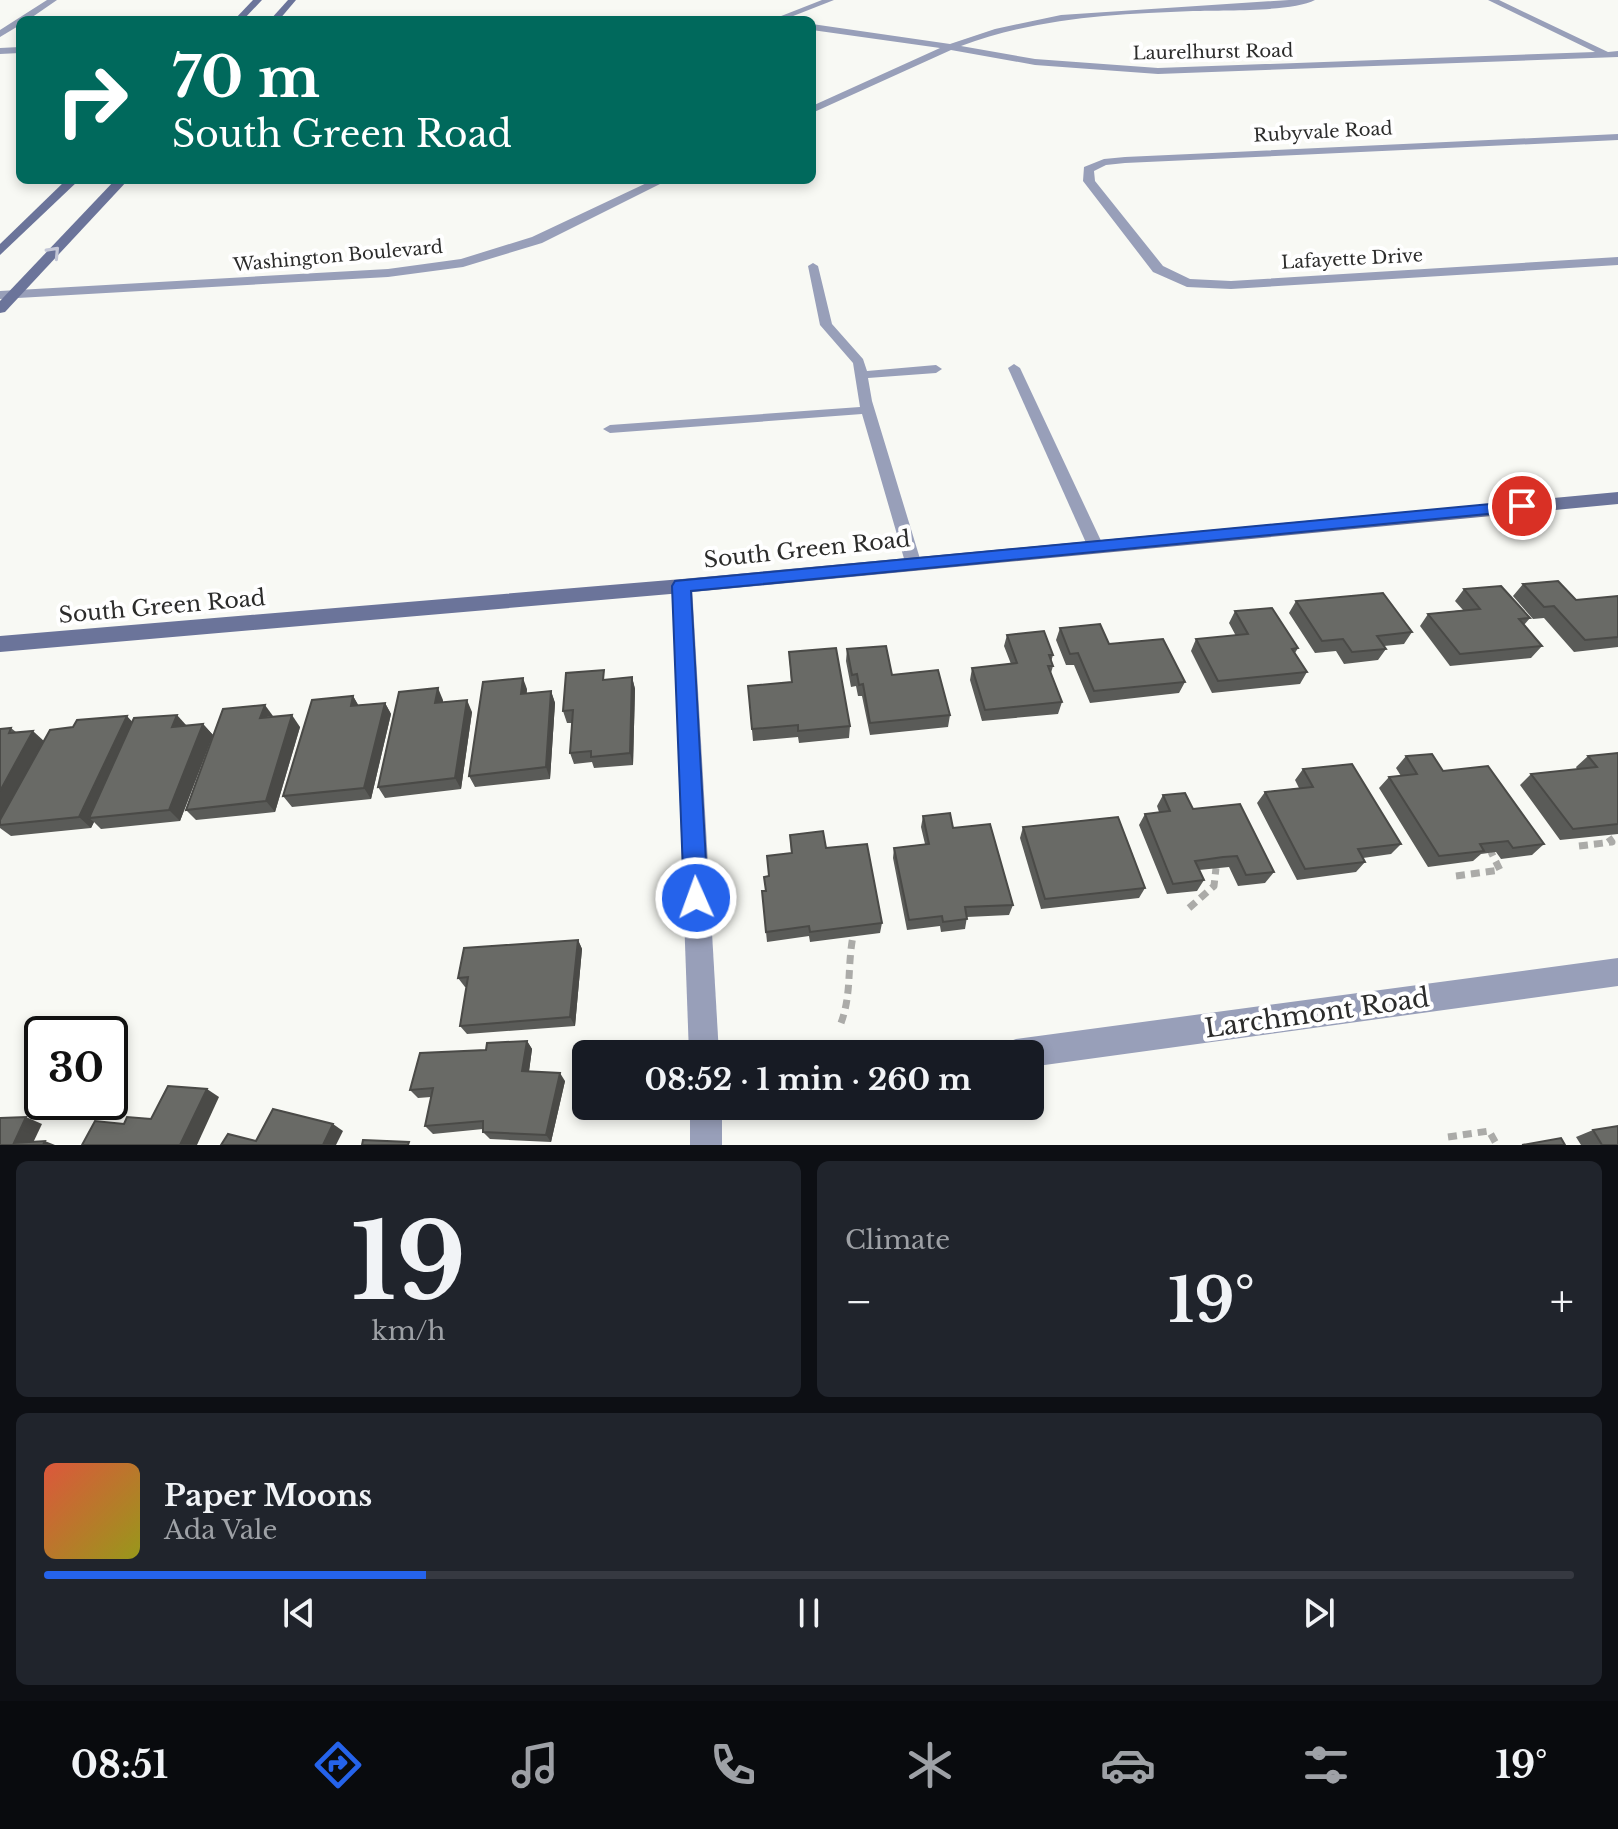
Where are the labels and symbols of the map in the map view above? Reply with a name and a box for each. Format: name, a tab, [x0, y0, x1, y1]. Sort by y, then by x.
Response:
street label: Laurelhurst Road	[1132, 40, 1294, 64]
street label: Rubyvale Road	[1253, 117, 1393, 147]
street label: Washington Boulevard	[231, 236, 444, 276]
street label: Lafayette Drive	[1280, 244, 1424, 274]
one-way arrow	[44, 247, 58, 262]
pin	[1488, 472, 1556, 540]
street label: South Green Road	[702, 525, 912, 574]
street label: South Green Road	[57, 584, 267, 629]
position arrow	[654, 856, 738, 940]
street label: Larchmont Road	[1203, 981, 1431, 1045]
speed limit sign: 30	[24, 1016, 128, 1120]

